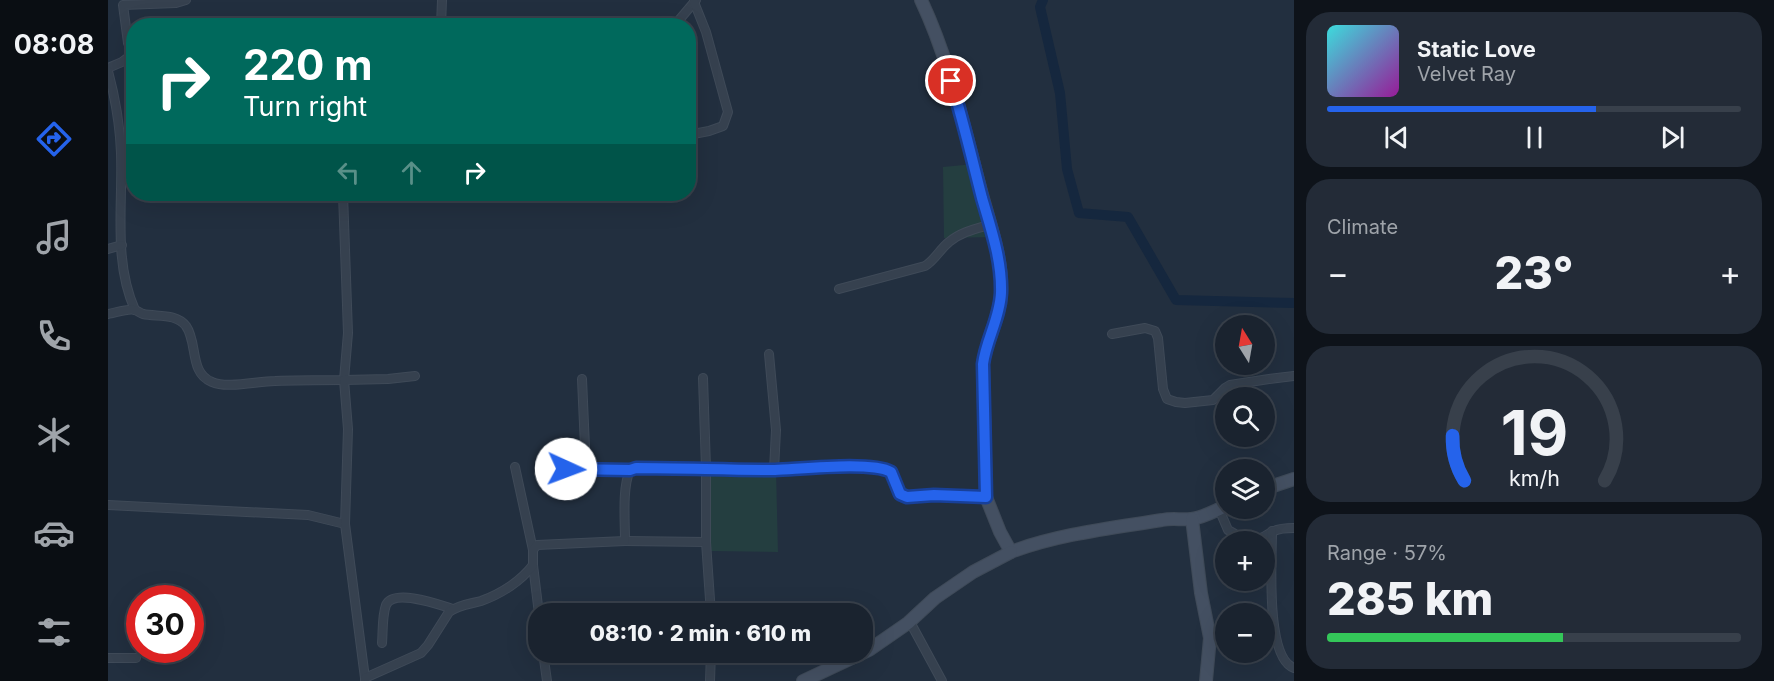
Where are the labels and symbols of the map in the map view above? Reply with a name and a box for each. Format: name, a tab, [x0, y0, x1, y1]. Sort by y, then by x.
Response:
pin	[925, 55, 976, 106]
north arrow	[1215, 315, 1275, 375]
position arrow	[534, 437, 598, 501]
speed limit sign: 30	[126, 585, 204, 663]

